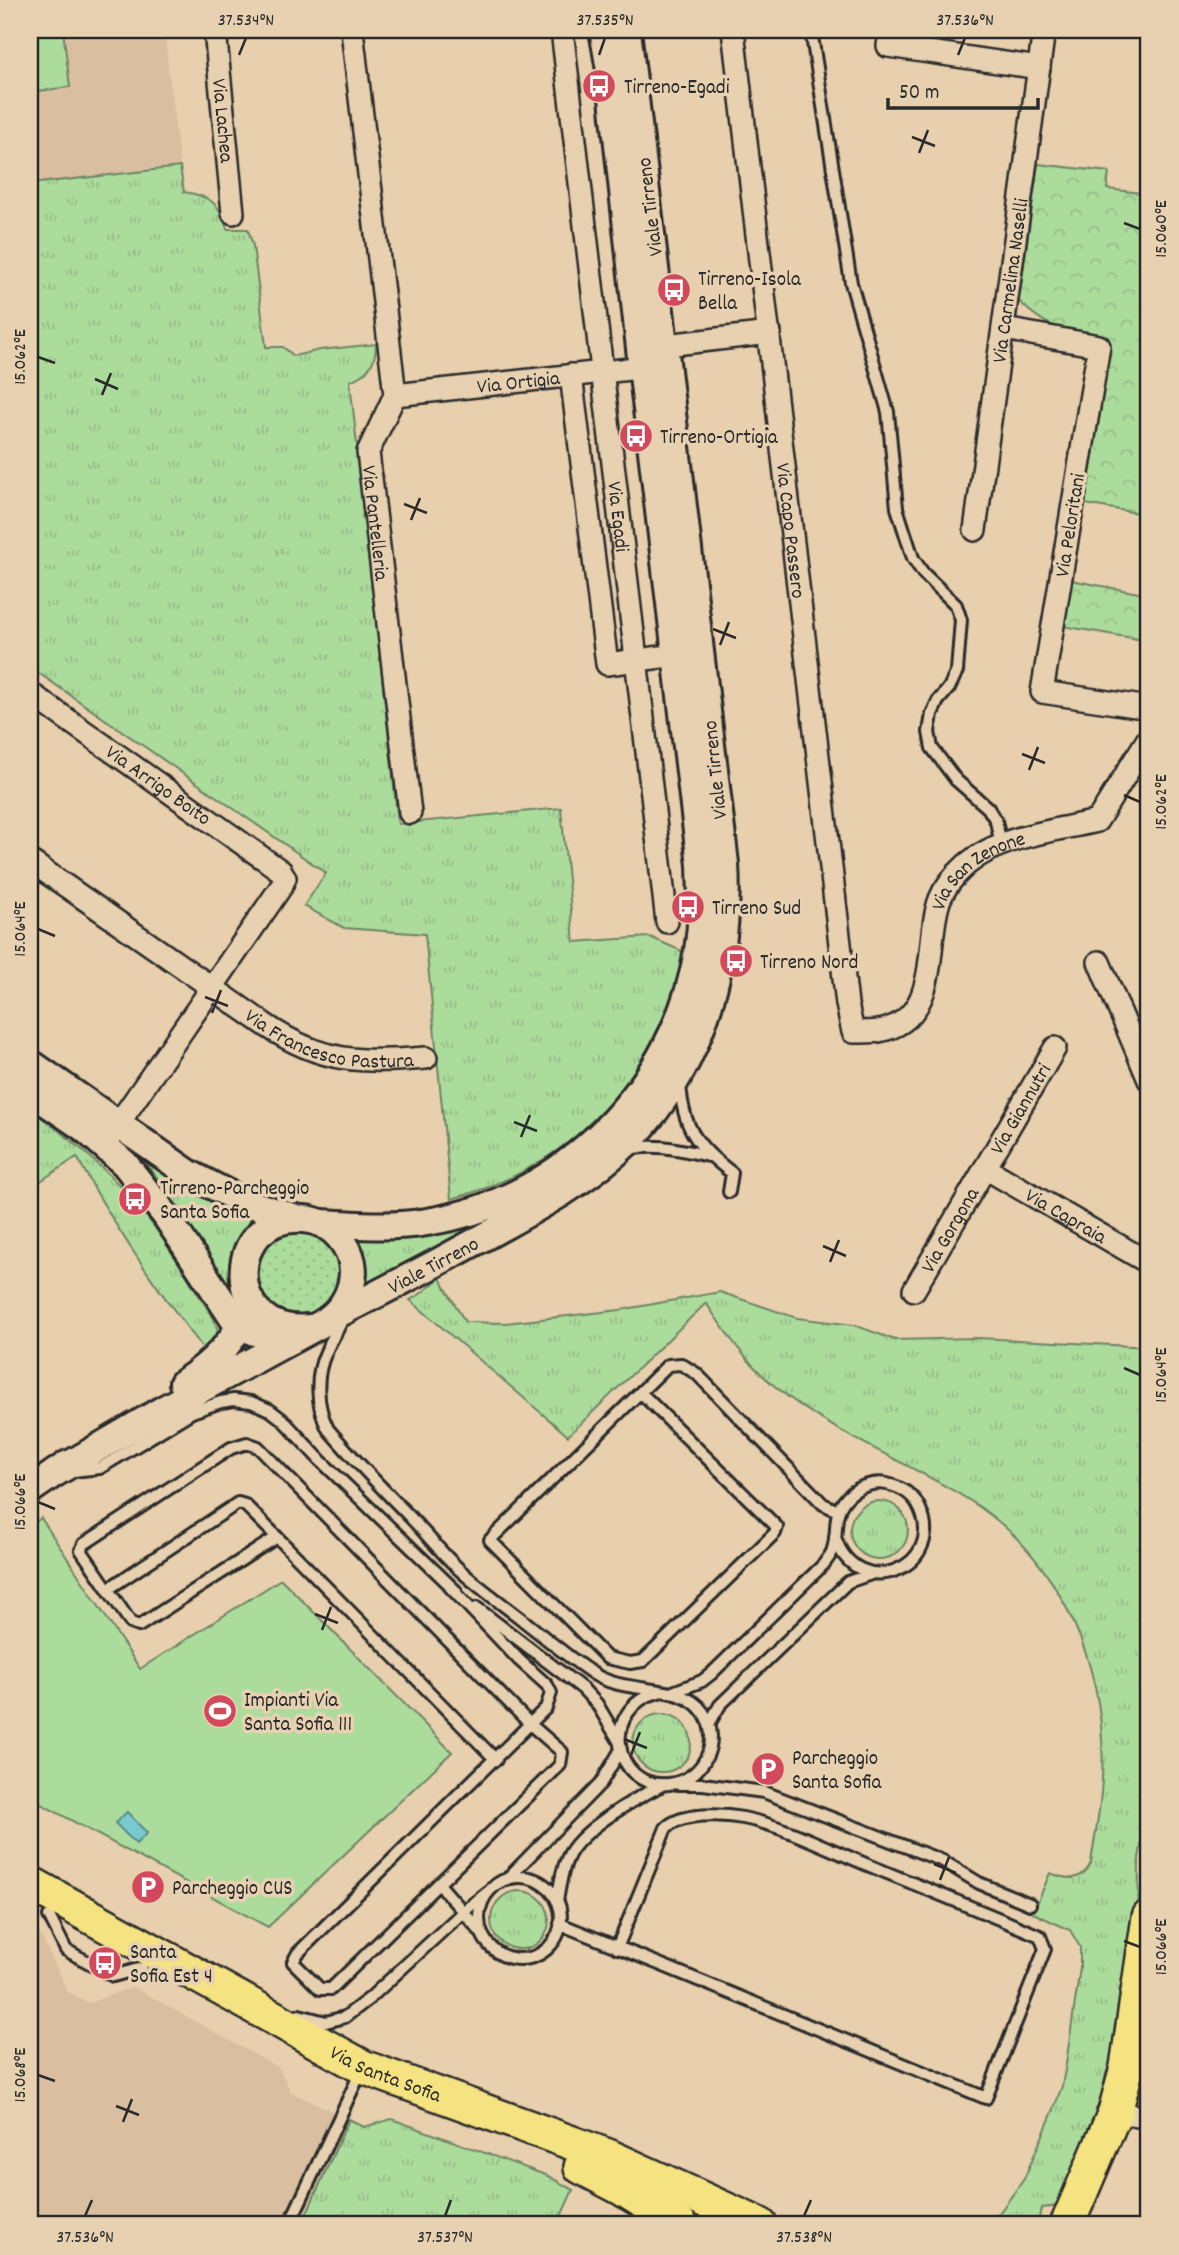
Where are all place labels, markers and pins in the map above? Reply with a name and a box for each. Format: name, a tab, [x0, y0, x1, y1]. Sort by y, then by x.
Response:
bus stop icon: Tirreno-Egadi	[580, 67, 618, 105]
place label: Tirreno-Egadi	[624, 74, 730, 104]
place label: Tirreno-Isola Bella	[698, 266, 802, 320]
bus stop icon: Tirreno-Isola Bella	[655, 271, 693, 309]
bus stop icon: Tirreno-Ortigia	[617, 417, 655, 455]
place label: Tirreno-Ortigia	[660, 424, 779, 454]
bus stop icon: Tirreno Sud	[669, 888, 707, 926]
place label: Tirreno Sud	[712, 895, 801, 925]
bus stop icon: Tirreno Nord	[717, 942, 755, 980]
place label: Tirreno Nord	[760, 949, 858, 979]
place label: Tirreno-Parcheggio Santa Sofia	[160, 1175, 309, 1229]
bus stop icon: Tirreno-Parcheggio Santa Sofia	[116, 1180, 154, 1218]
place label: Impianti Via Santa Sofia 111	[244, 1687, 352, 1741]
sports icon: Impianti Via Santa Sofia 111	[201, 1692, 239, 1730]
place label: Parcheggio Santa Sofia	[792, 1745, 883, 1799]
parking icon: Parcheggio Santa Sofia	[749, 1750, 787, 1788]
parking icon: Parcheggio CUS	[129, 1868, 167, 1906]
place label: Parcheggio CUS	[172, 1875, 293, 1905]
place label: Santa Sofia Est 4	[130, 1939, 213, 1993]
bus stop icon: Santa Sofia Est 4	[86, 1944, 124, 1982]

